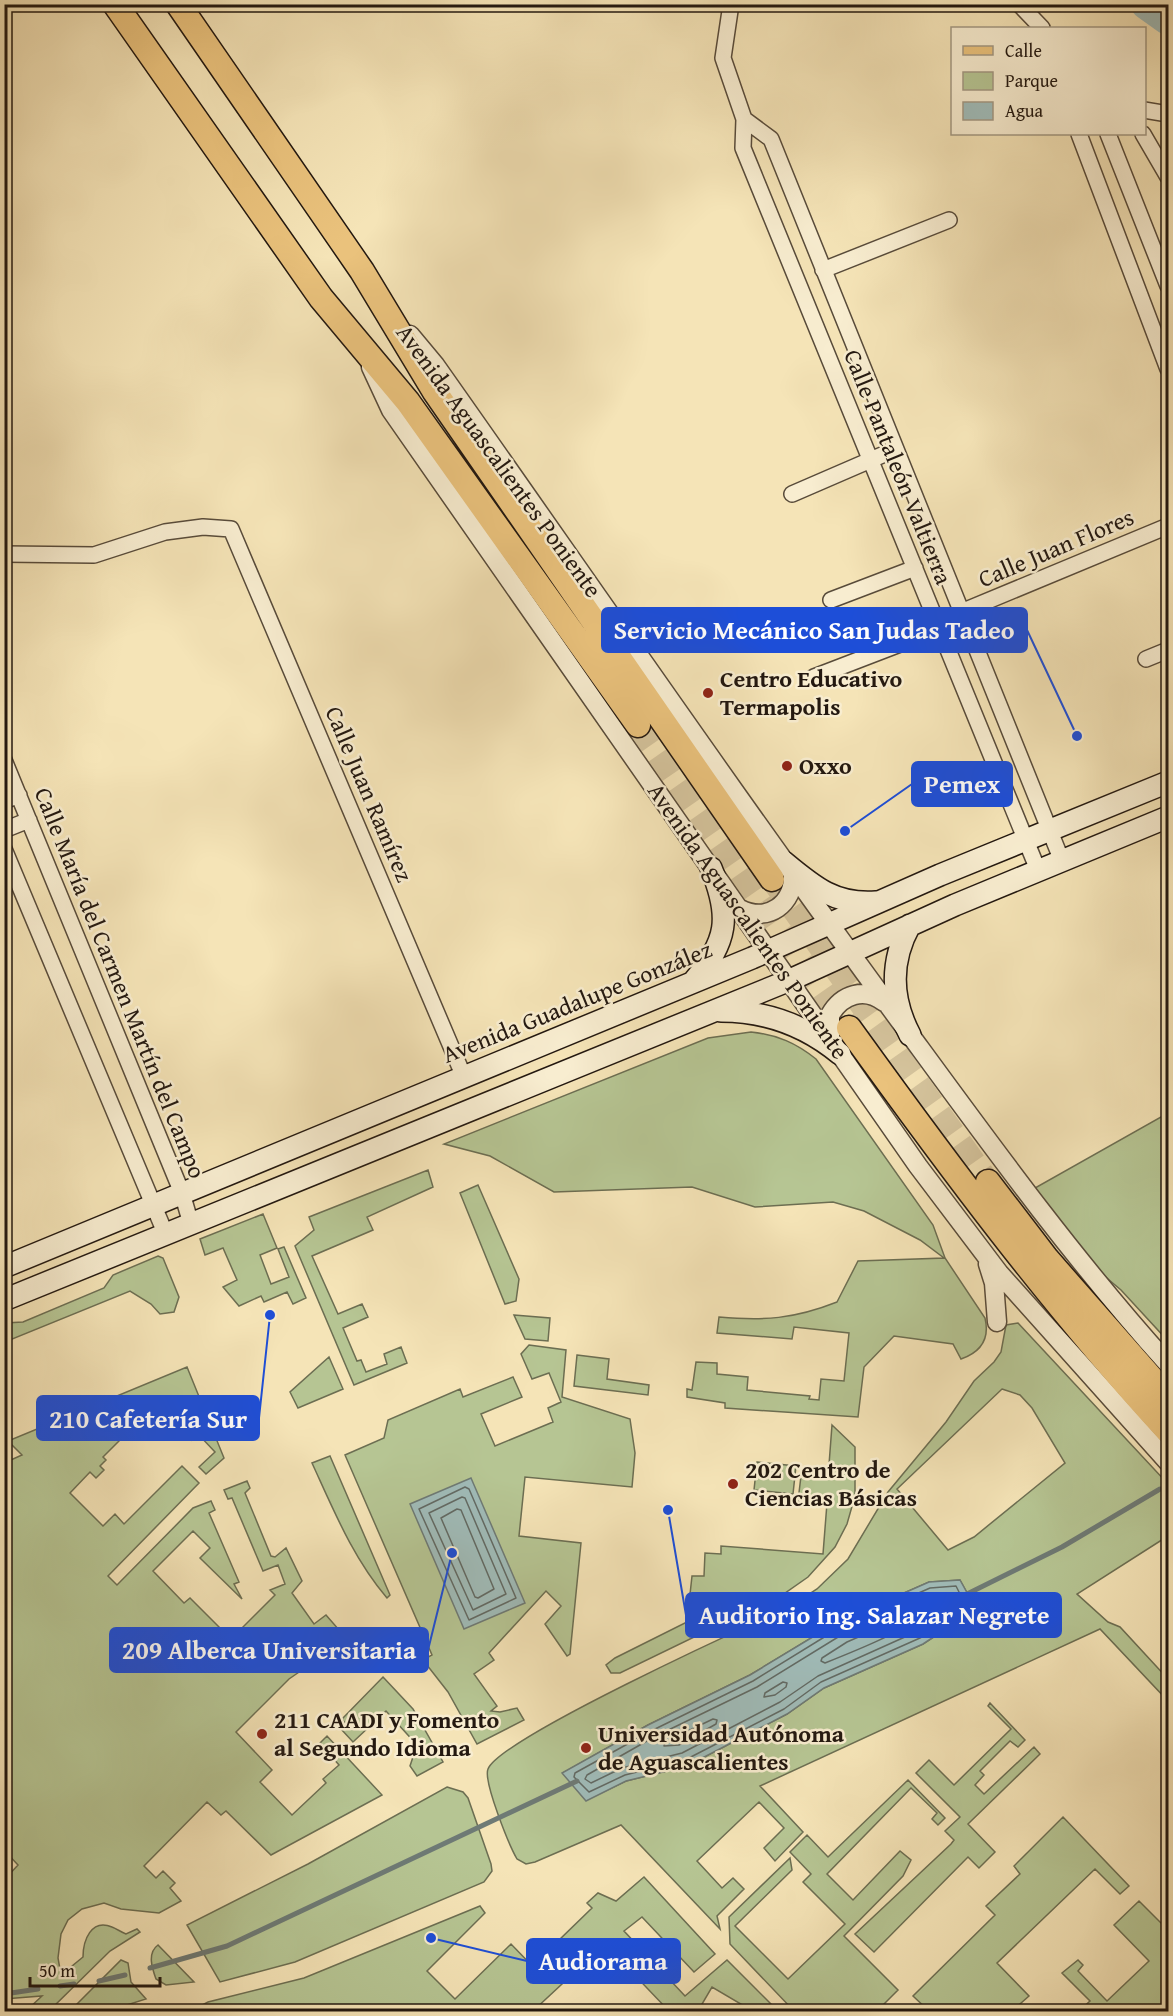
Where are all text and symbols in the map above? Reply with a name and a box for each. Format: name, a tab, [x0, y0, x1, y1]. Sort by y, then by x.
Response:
legend	[951, 27, 1146, 135]
text: Calle	[1005, 37, 1042, 64]
text: Parque	[1005, 67, 1058, 94]
text: Agua	[1005, 97, 1044, 124]
street label: Avenida Aguascalientes Poniente	[388, 317, 611, 605]
street label: Calle Pantaleón Valtierra	[835, 344, 962, 590]
street label: Calle Juan Flores	[973, 499, 1139, 596]
callout: Servicio Mecánico San Judas Tadeo	[602, 608, 1027, 652]
text: Servicio Mecánico San Judas Tadeo	[613, 610, 1015, 649]
place label: Centro Educativo Termapolis	[720, 661, 902, 724]
marker: Centro Educativo Termapolis	[701, 686, 715, 700]
street label: Calle Juan Ramírez	[317, 701, 422, 887]
place label: Oxxo	[799, 748, 852, 783]
marker: Oxxo	[780, 759, 794, 773]
callout: Pemex	[912, 762, 1012, 806]
text: Pemex	[924, 764, 1000, 803]
street label: Avenida Aguascalientes Poniente	[639, 775, 858, 1066]
street label: Calle María del Carmen Martín del Campo	[26, 782, 215, 1184]
street label: Avenida Guadalupe González	[437, 931, 717, 1072]
callout: 210 Cafetería Sur	[37, 1396, 259, 1440]
text: 210 Cafetería Sur	[49, 1399, 247, 1438]
place label: 202 Centro de Ciencias Básicas	[745, 1452, 917, 1515]
marker: 202 Centro de Ciencias Básicas	[726, 1477, 740, 1491]
callout: Auditorio Ing. Salazar Negrete	[686, 1593, 1061, 1637]
text: Auditorio Ing. Salazar Negrete	[698, 1595, 1050, 1634]
callout: 209 Alberca Universitaria	[110, 1628, 428, 1672]
text: 209 Alberca Universitaria	[122, 1630, 417, 1669]
place label: 211 CAADI y Fomento al Segundo Idioma	[274, 1702, 500, 1765]
place label: Universidad Autónoma de Aguascalientes	[598, 1716, 845, 1779]
marker: 211 CAADI y Fomento al Segundo Idioma	[255, 1727, 269, 1741]
marker: Universidad Autónoma de Aguascalientes	[579, 1741, 593, 1755]
callout: Audiorama	[527, 1939, 680, 1983]
text: Audiorama	[539, 1941, 668, 1980]
scale bar	[30, 1950, 160, 1988]
text: 50 m	[39, 1957, 75, 1984]

